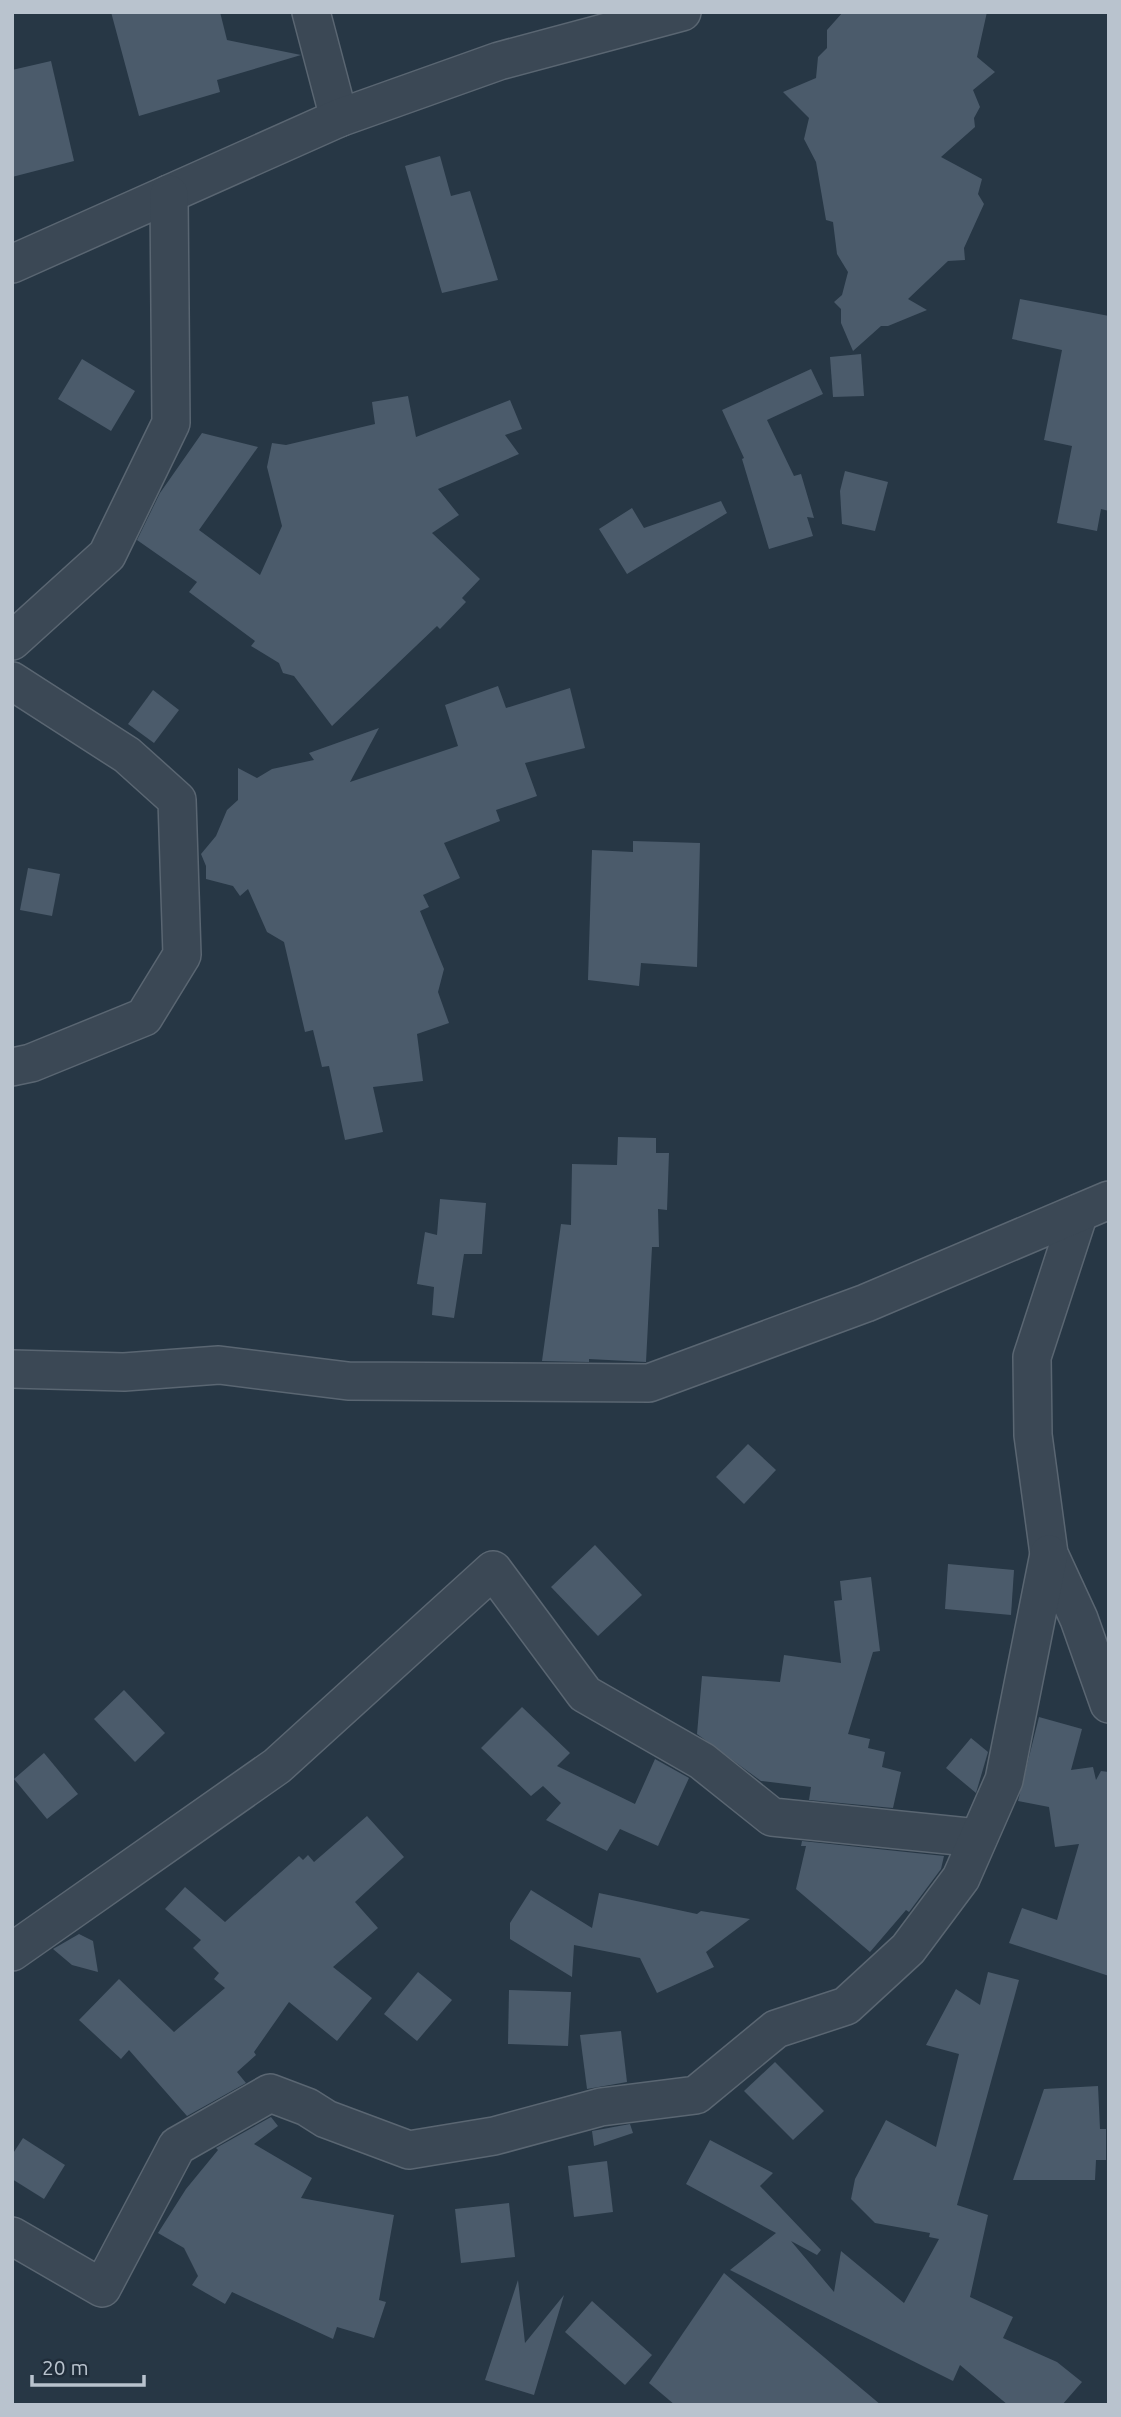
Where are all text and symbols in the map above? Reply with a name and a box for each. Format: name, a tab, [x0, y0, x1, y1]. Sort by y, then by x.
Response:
scale bar	[32, 2344, 144, 2388]
text: 20 m	[42, 2355, 89, 2379]

